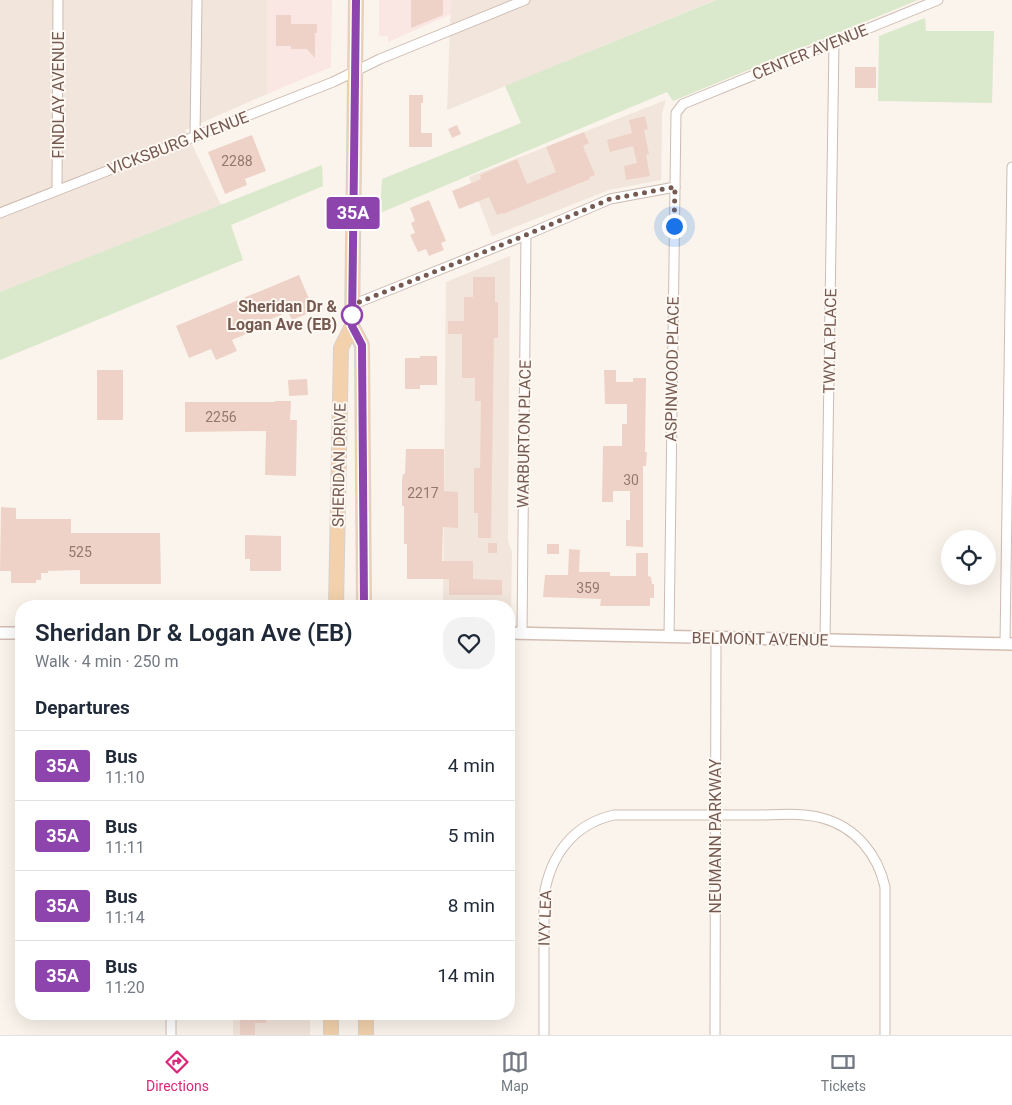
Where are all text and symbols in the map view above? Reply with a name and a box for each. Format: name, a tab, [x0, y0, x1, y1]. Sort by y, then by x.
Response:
street label: CENTER AVENUE	[749, 20, 871, 84]
street label: FINDLAY AVENUE	[49, 31, 68, 159]
street label: VICKSBURG AVENUE	[105, 107, 251, 179]
house number: 2288	[221, 153, 253, 169]
line badge: 35A	[324, 197, 382, 229]
text: 35A	[337, 202, 369, 223]
your location	[662, 214, 687, 239]
street label: TWYLA PLACE	[820, 288, 840, 394]
street label: ASPINWOOD PLACE	[661, 296, 683, 442]
place label: Sheridan Dr & Logan Ave (EB)	[227, 297, 337, 334]
marker: Sheridan Dr & Logan Ave (EB)	[341, 304, 363, 326]
street label: WARBURTON PLACE	[513, 360, 535, 508]
street label: SHERIDAN DRIVE	[328, 403, 350, 527]
house number: 2256	[205, 409, 237, 425]
house number: 30	[623, 472, 639, 488]
house number: 2217	[407, 485, 439, 501]
map controls	[941, 530, 996, 585]
button: locate	[941, 530, 996, 585]
house number: 525	[68, 544, 92, 560]
house number: 359	[576, 580, 600, 596]
button: heart	[443, 617, 495, 669]
text: Sheridan Dr & Logan Ave (EB)	[35, 619, 353, 647]
street label: BELMONT AVENUE	[691, 628, 829, 650]
text: Walk · 4 min · 250 m	[35, 652, 179, 671]
text: Departures	[35, 696, 130, 719]
text: Bus	[105, 745, 138, 768]
text: 4 min	[448, 754, 495, 777]
text: 35A	[46, 755, 79, 776]
street label: NEUMANN PARKWAY	[706, 758, 725, 913]
text: 11:10	[105, 768, 145, 787]
text: Bus	[105, 815, 138, 838]
text: 5 min	[448, 824, 495, 847]
text: 35A	[46, 825, 79, 846]
text: 11:11	[105, 838, 145, 857]
text: Bus	[105, 885, 138, 908]
street label: IVY LEA	[535, 889, 555, 946]
text: 8 min	[448, 894, 495, 917]
text: 35A	[46, 895, 79, 916]
text: 11:14	[105, 908, 145, 927]
text: Bus	[105, 955, 138, 978]
text: 14 min	[437, 964, 495, 987]
text: 35A	[46, 965, 79, 986]
text: 11:20	[105, 978, 145, 997]
tab: Directions	[146, 1048, 209, 1094]
tab: Map	[501, 1048, 529, 1094]
tab: Tickets	[821, 1048, 866, 1094]

